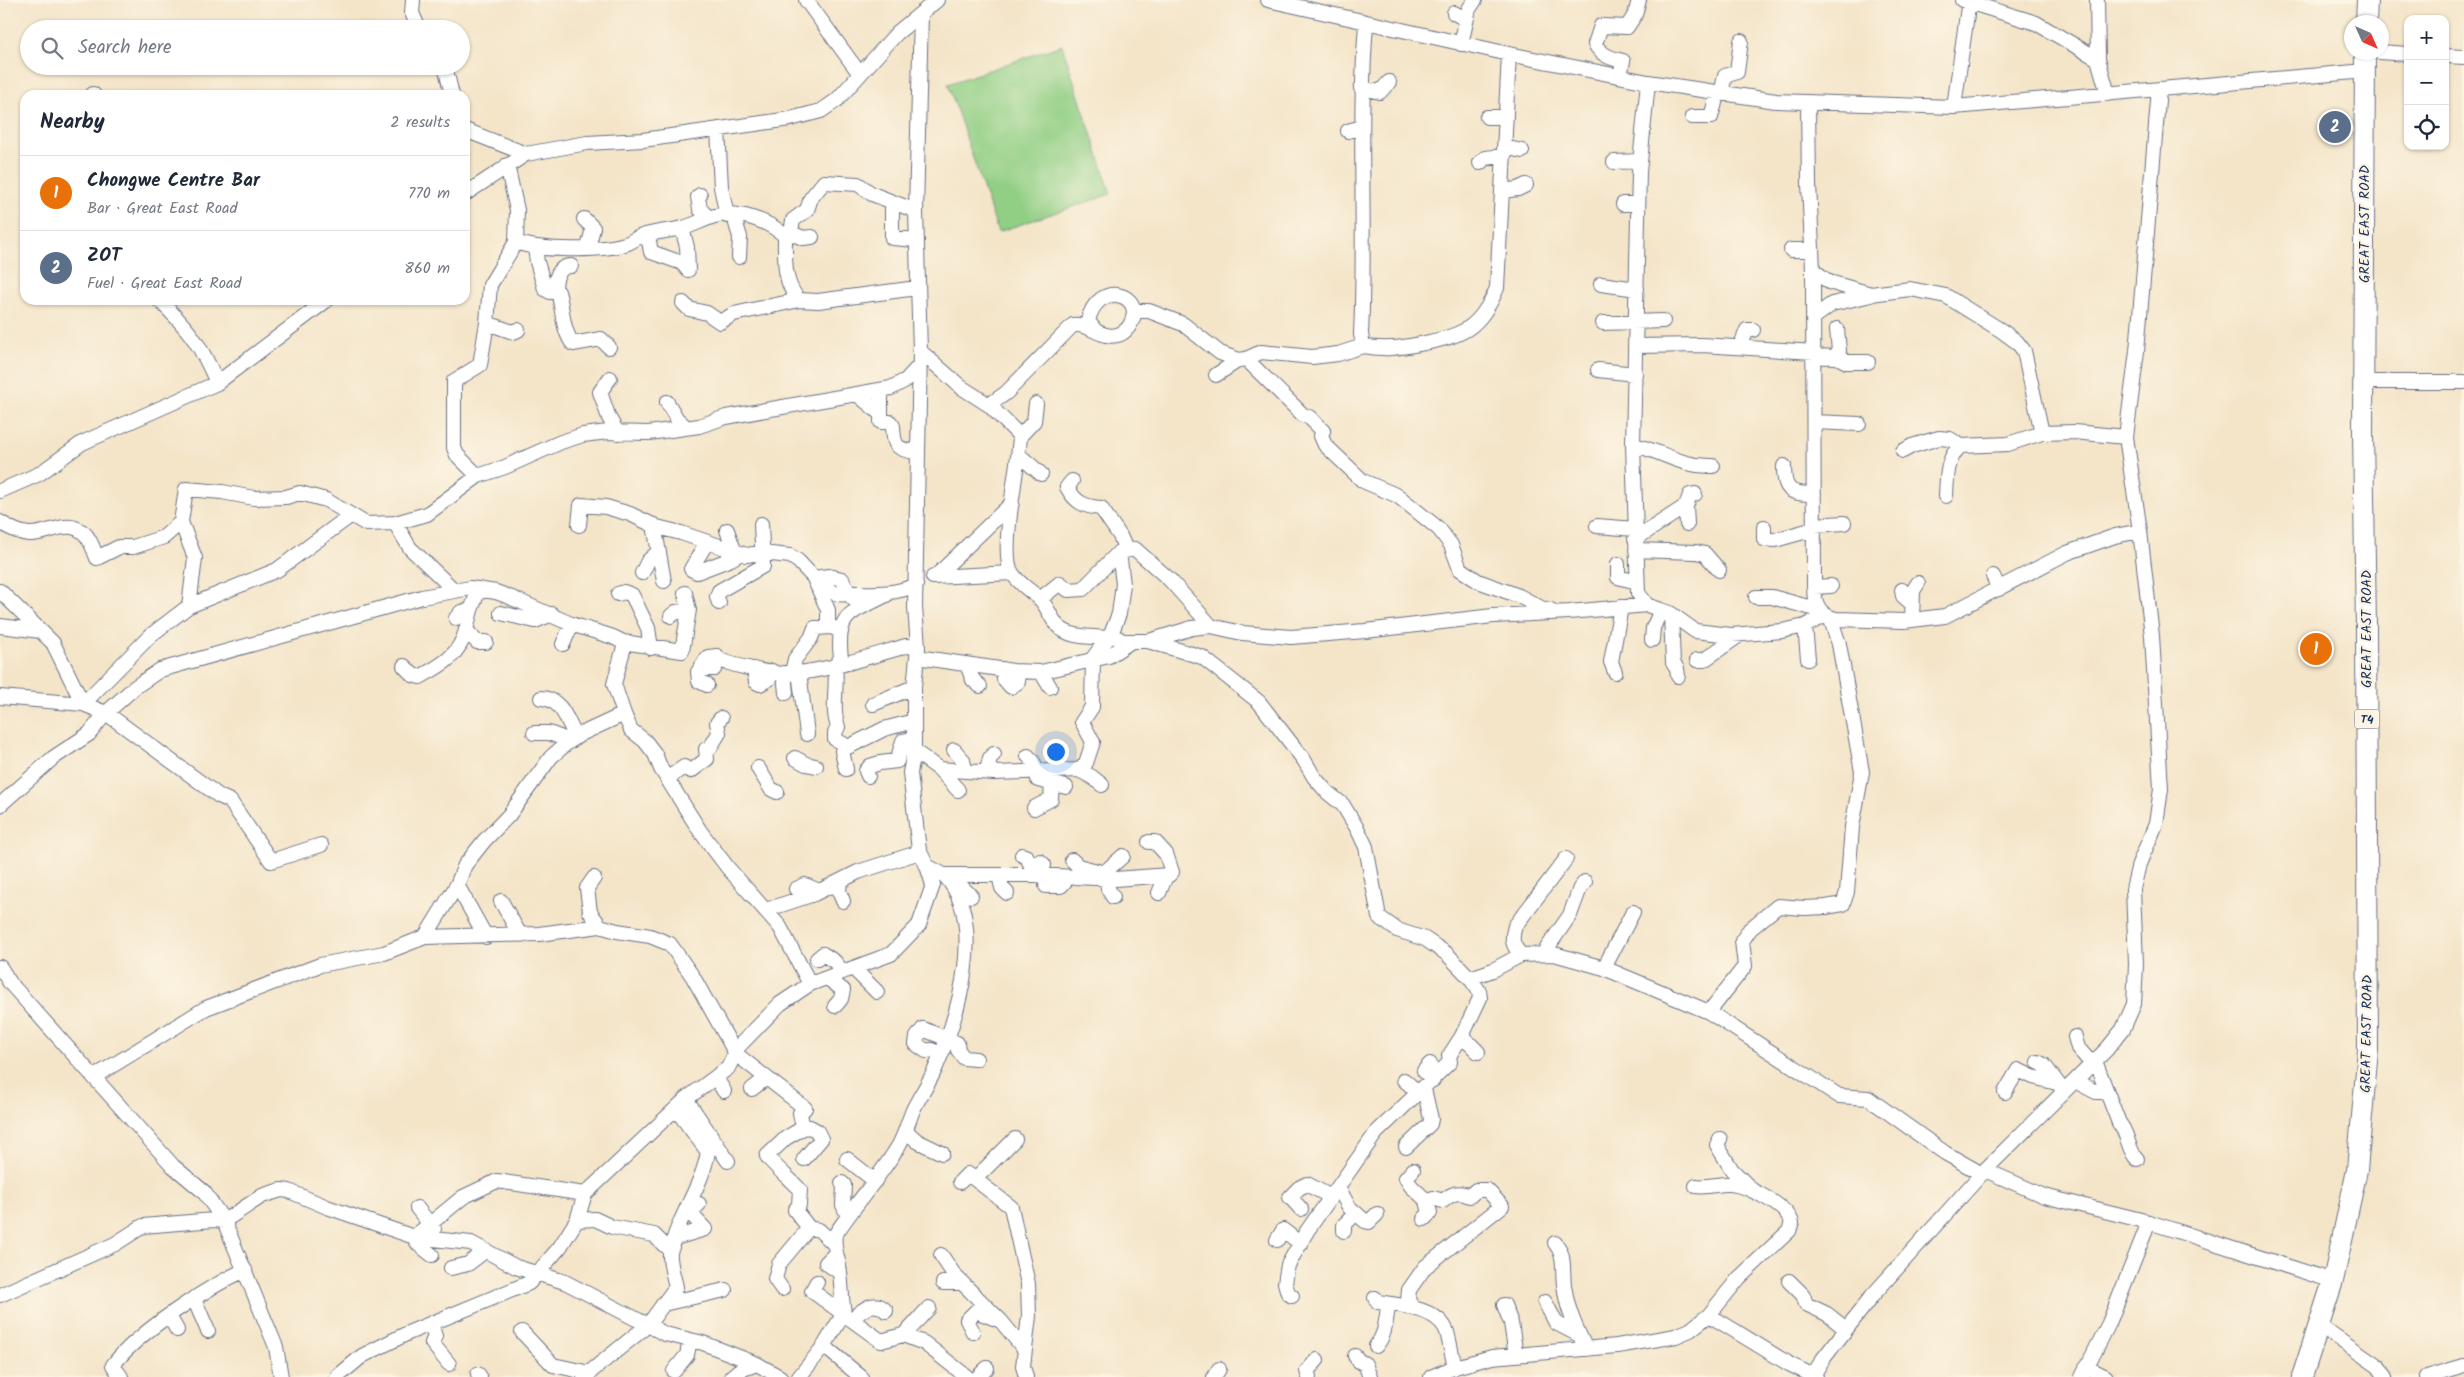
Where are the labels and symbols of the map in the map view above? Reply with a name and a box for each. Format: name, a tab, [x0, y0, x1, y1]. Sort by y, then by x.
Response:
north arrow	[2344, 15, 2389, 60]
pin: 2	[2319, 108, 2351, 146]
street label: GREAT EAST ROAD	[2354, 165, 2376, 283]
street label: GREAT EAST ROAD	[2356, 570, 2378, 688]
pin: 1	[2300, 630, 2332, 668]
road number: T4	[2354, 710, 2380, 729]
your location	[1043, 739, 1069, 765]
street label: GREAT EAST ROAD	[2355, 975, 2379, 1093]

